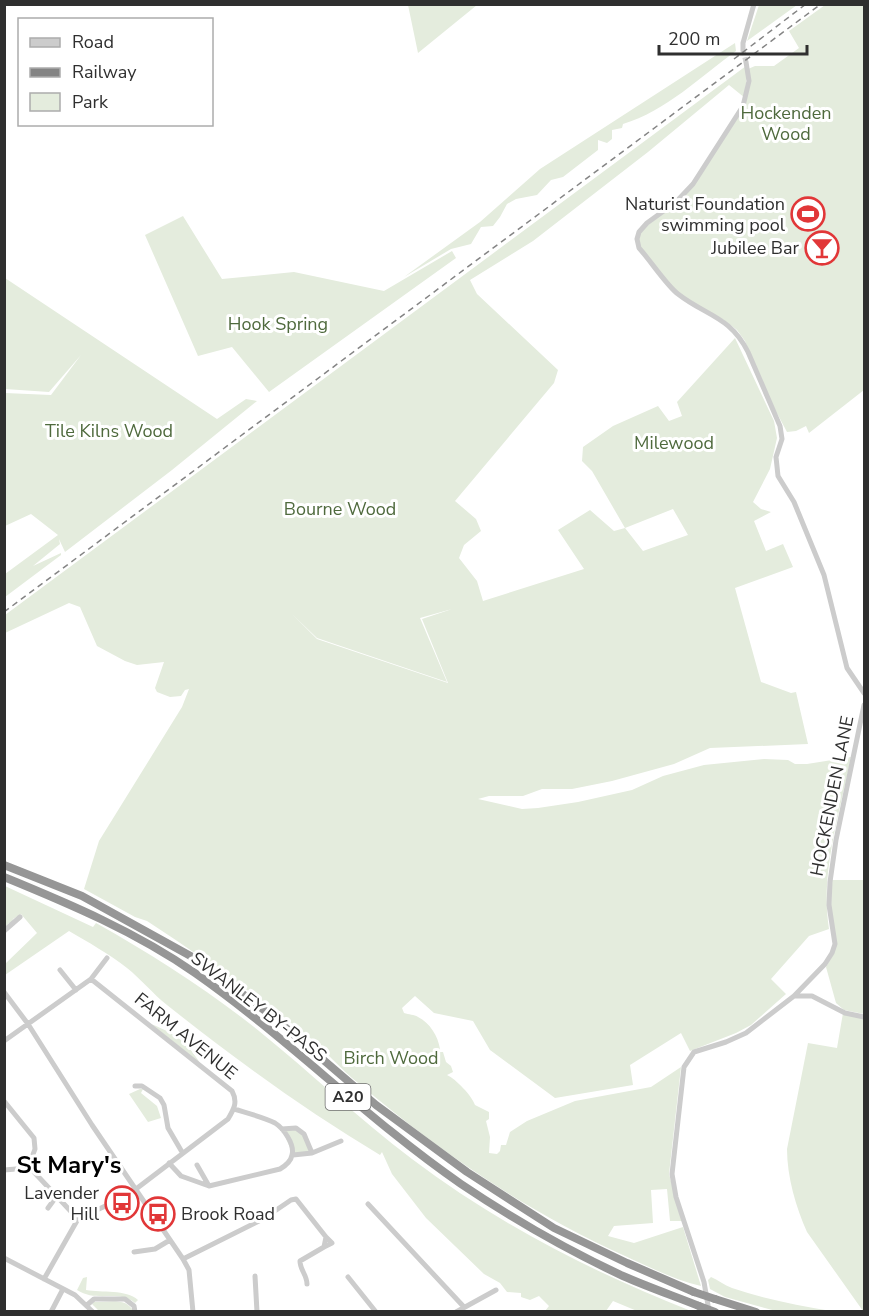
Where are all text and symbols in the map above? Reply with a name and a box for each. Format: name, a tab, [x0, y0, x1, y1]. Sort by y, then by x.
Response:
legend	[18, 18, 213, 126]
scale bar	[659, 18, 808, 56]
text: 200 m	[668, 27, 720, 51]
text: Road	[72, 30, 114, 54]
text: Railway	[72, 60, 137, 84]
text: Park	[72, 90, 109, 114]
park label: Hockenden Wood	[741, 101, 831, 146]
place label: Naturist Foundation swimming pool	[625, 192, 786, 237]
sports icon: Naturist Foundation swimming pool	[790, 196, 826, 232]
bar icon: Jubilee Bar	[804, 230, 840, 266]
place label: Jubilee Bar	[710, 236, 800, 260]
park label: Hook Spring	[228, 312, 328, 336]
park label: Tile Kilns Wood	[45, 419, 173, 443]
park label: Milewood	[634, 431, 714, 455]
park label: Bourne Wood	[284, 497, 396, 521]
street label: HOCKENDEN LANE	[805, 714, 859, 878]
street label: SWANLEY BY-PASS	[186, 946, 332, 1068]
street label: FARM AVENUE	[130, 987, 242, 1085]
park label: Birch Wood	[343, 1046, 439, 1070]
road number: A20	[326, 1084, 370, 1110]
district label: St Mary's	[17, 1149, 121, 1181]
place label: Lavender Hill	[24, 1181, 100, 1226]
bus stop icon: Lavender Hill	[104, 1185, 140, 1221]
bus stop icon: Brook Road	[140, 1196, 176, 1232]
place label: Brook Road	[181, 1202, 275, 1226]

